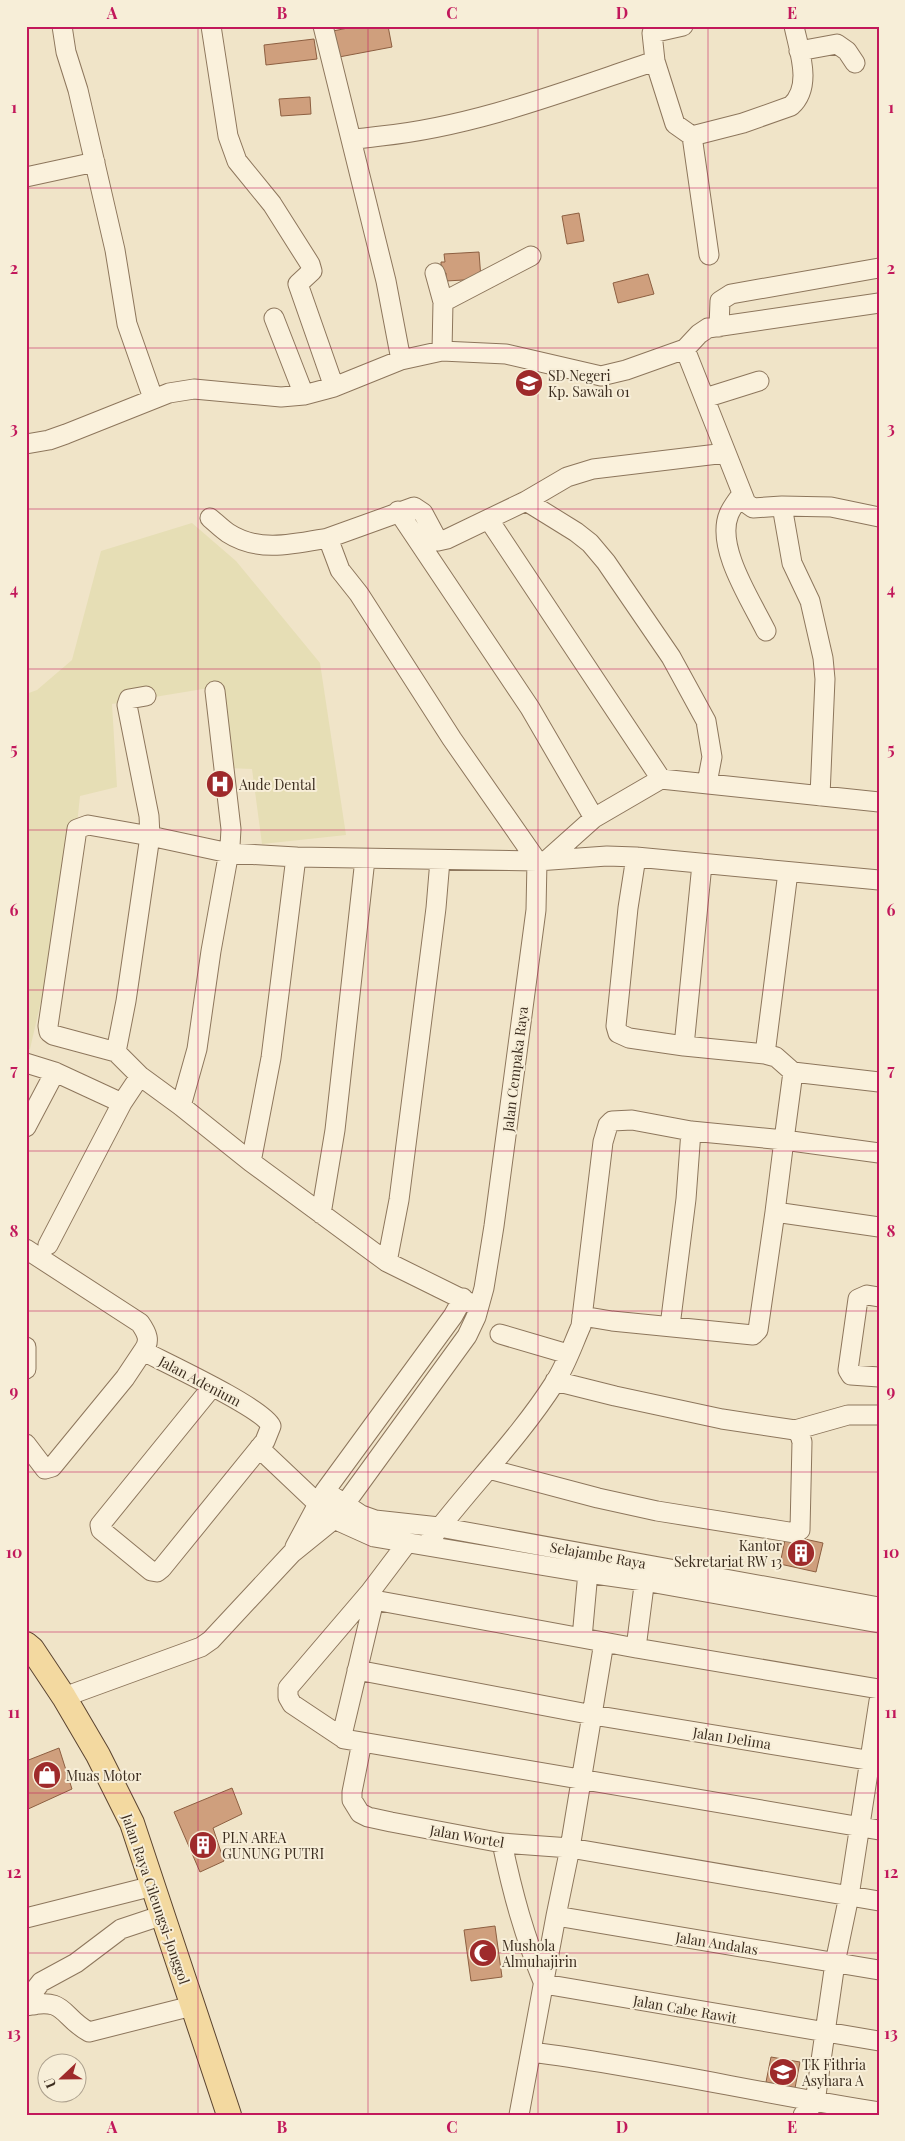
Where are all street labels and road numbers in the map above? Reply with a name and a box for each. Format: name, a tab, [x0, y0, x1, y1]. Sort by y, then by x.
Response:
street label: Jalan Cempaka Raya	[498, 1005, 532, 1134]
street label: Jalan Adenium	[155, 1351, 245, 1411]
street label: Selajambe Raya	[549, 1537, 647, 1573]
street label: Jalan Delima	[691, 1722, 772, 1754]
street label: Jalan Raya Cileungsi-Jonggol	[118, 1810, 194, 1987]
street label: Jalan Wortel	[427, 1820, 506, 1852]
street label: Jalan Andalas	[673, 1927, 760, 1959]
street label: Jalan Cabe Rawit	[631, 1990, 739, 2028]

